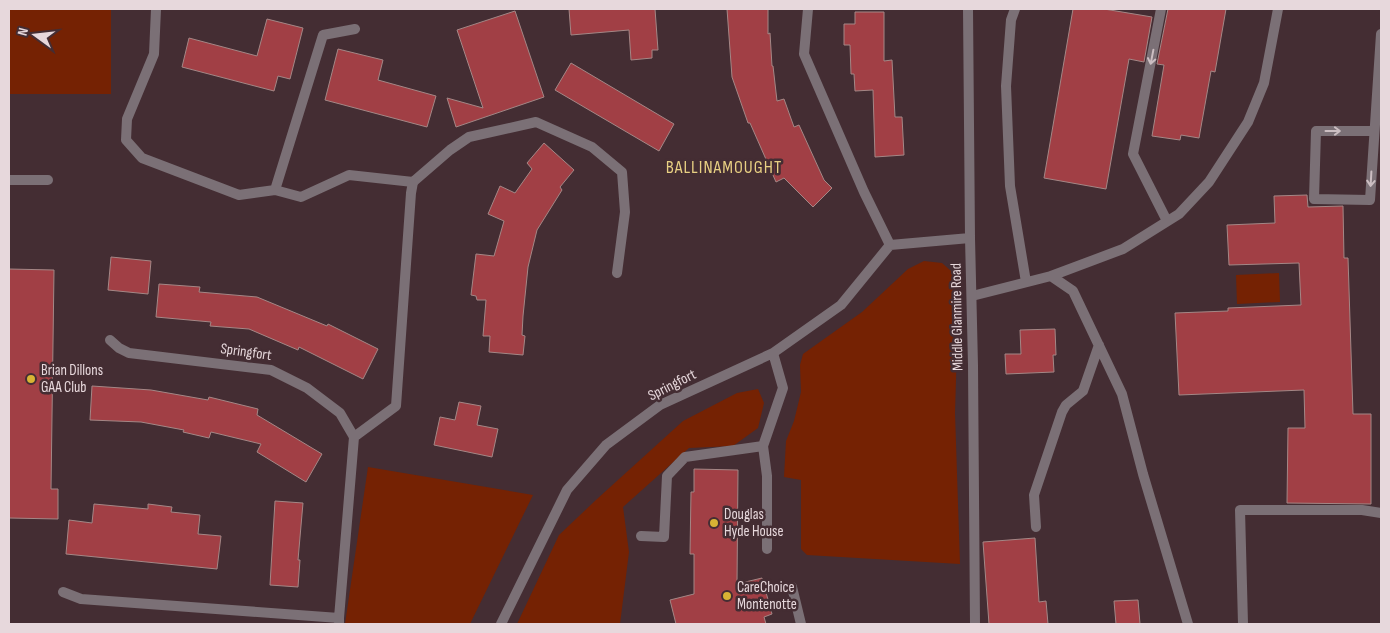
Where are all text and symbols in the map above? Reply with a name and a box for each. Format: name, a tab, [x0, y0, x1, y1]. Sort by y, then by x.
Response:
north arrow	[10, 10, 60, 60]
text: N	[14, 26, 32, 38]
one-way arrow	[1146, 48, 1156, 64]
one-way arrow	[1324, 126, 1341, 136]
district label: BALLINAMOUGHT	[666, 157, 782, 178]
one-way arrow	[1367, 171, 1376, 187]
street label: Middle Glanmire Road	[947, 263, 967, 371]
street label: Springfort	[219, 339, 273, 365]
place label: Brian Dillons GAA Club	[41, 361, 103, 397]
street label: Springfort	[645, 365, 700, 405]
marker: Brian Dillons GAA Club	[25, 373, 37, 385]
place label: Douglas Hyde House	[724, 505, 784, 541]
marker: Douglas Hyde House	[708, 517, 720, 529]
place label: CareChoice Montenotte	[737, 578, 797, 614]
marker: CareChoice Montenotte	[721, 590, 733, 602]

